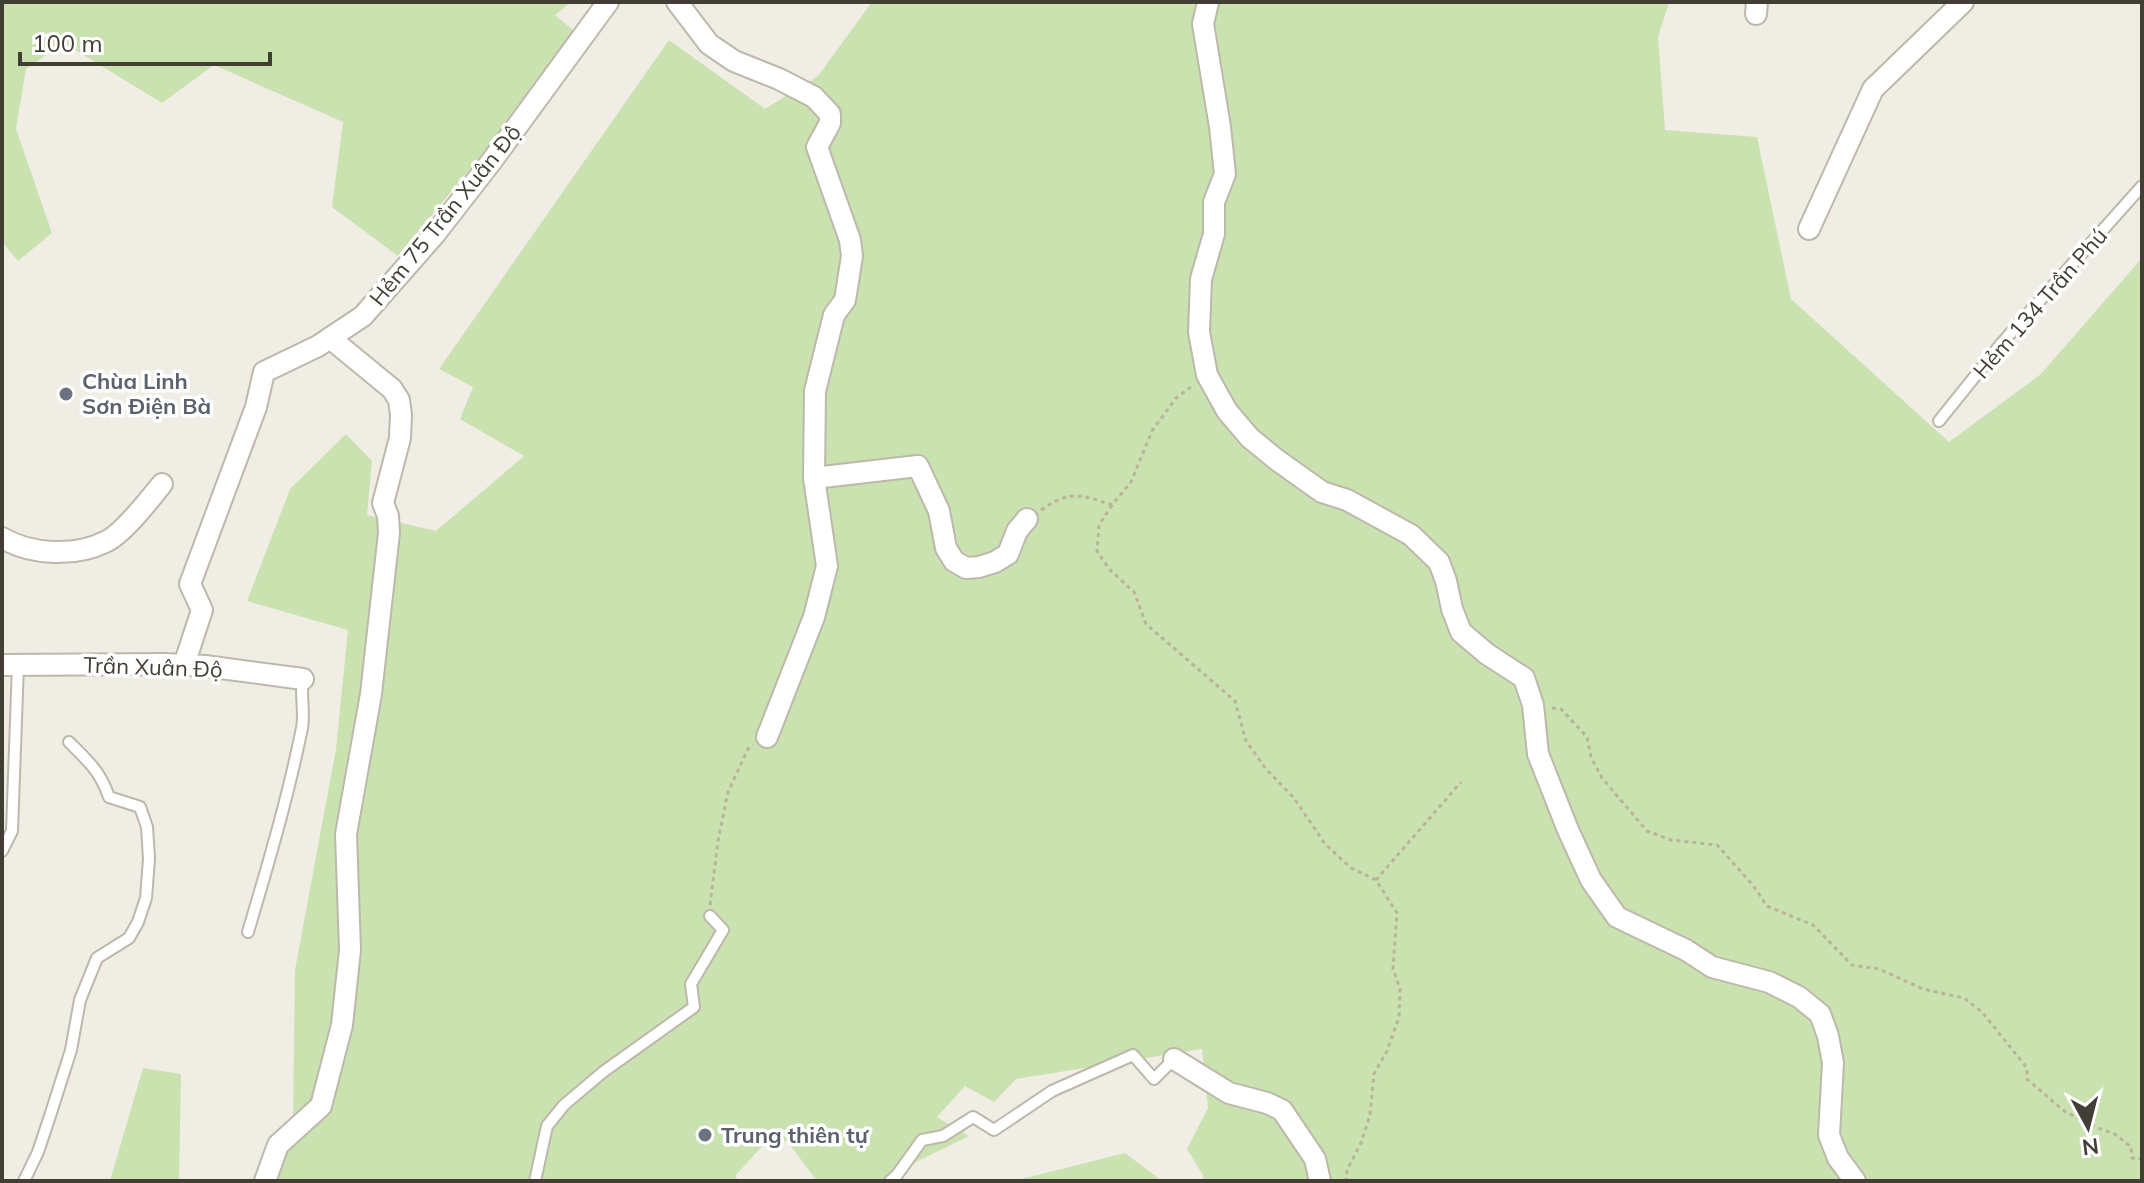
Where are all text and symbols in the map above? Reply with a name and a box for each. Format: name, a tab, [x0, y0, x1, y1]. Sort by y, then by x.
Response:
scale bar	[20, 16, 270, 66]
text: 100 m	[32, 28, 103, 58]
street label: Hẻm 75 Trần Xuân Độ	[363, 119, 527, 311]
street label: Hẻm 134 Trần Phú	[1967, 222, 2113, 384]
place label: Chùa Linh Sơn Điện Bà	[82, 367, 211, 420]
marker: Chùa Linh Sơn Điện Bà	[57, 385, 75, 403]
street label: Trần Xuân Độ	[83, 651, 223, 683]
north arrow	[2048, 1087, 2128, 1167]
place label: Trung thiên tự	[721, 1121, 870, 1149]
marker: Trung thiên tự	[696, 1126, 714, 1144]
text: N	[2080, 1132, 2100, 1162]

